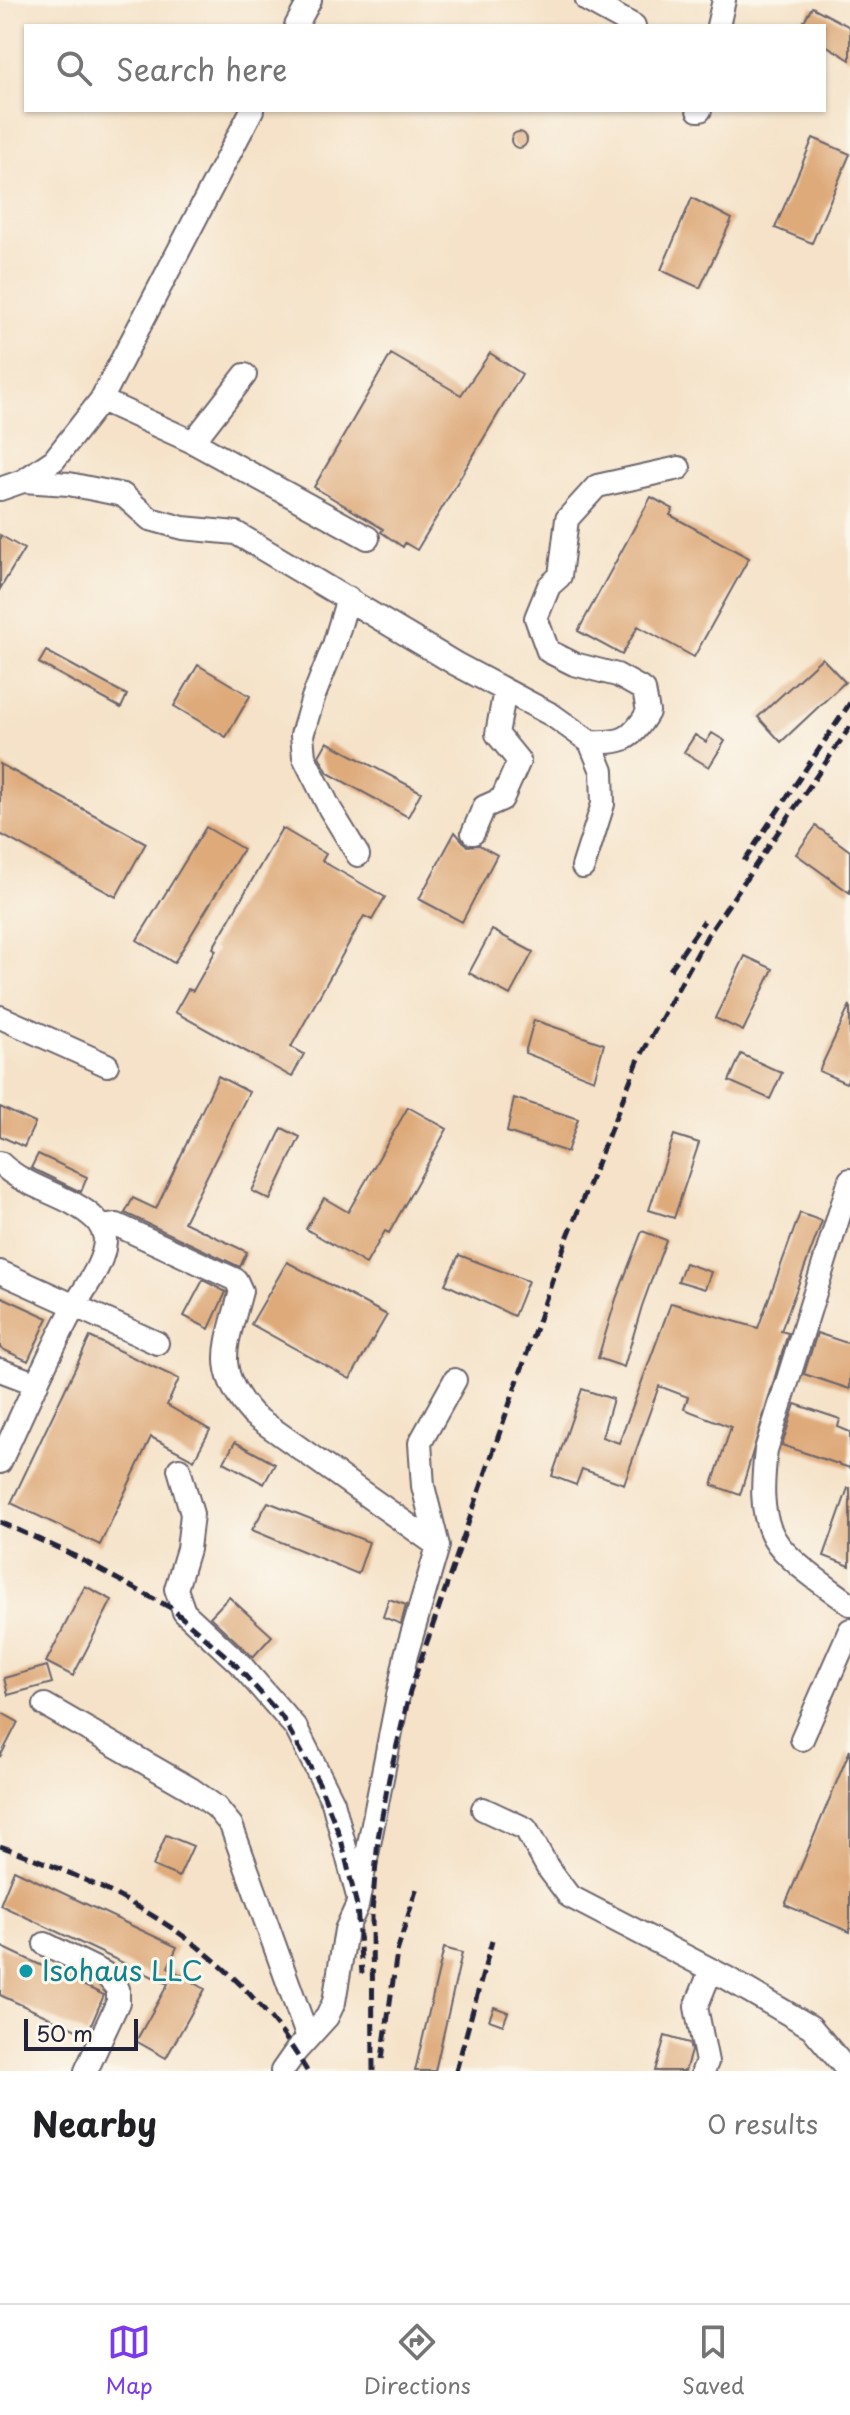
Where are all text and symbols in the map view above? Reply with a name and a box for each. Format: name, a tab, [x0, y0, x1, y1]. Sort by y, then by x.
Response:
search box	[24, 24, 826, 112]
icon: search	[52, 46, 96, 90]
text: Search here	[116, 46, 288, 91]
place label: Isohaus LLC	[42, 1948, 203, 1991]
marker: Isohaus LLC	[17, 1962, 35, 1980]
scale bar	[24, 2015, 138, 2051]
text: 50 m	[36, 2016, 93, 2049]
text: Nearby	[32, 2097, 157, 2149]
text: 0 results	[707, 2104, 818, 2143]
tab: Map	[106, 2320, 153, 2401]
tab: Directions	[364, 2320, 471, 2401]
tab: Saved	[682, 2320, 744, 2401]

